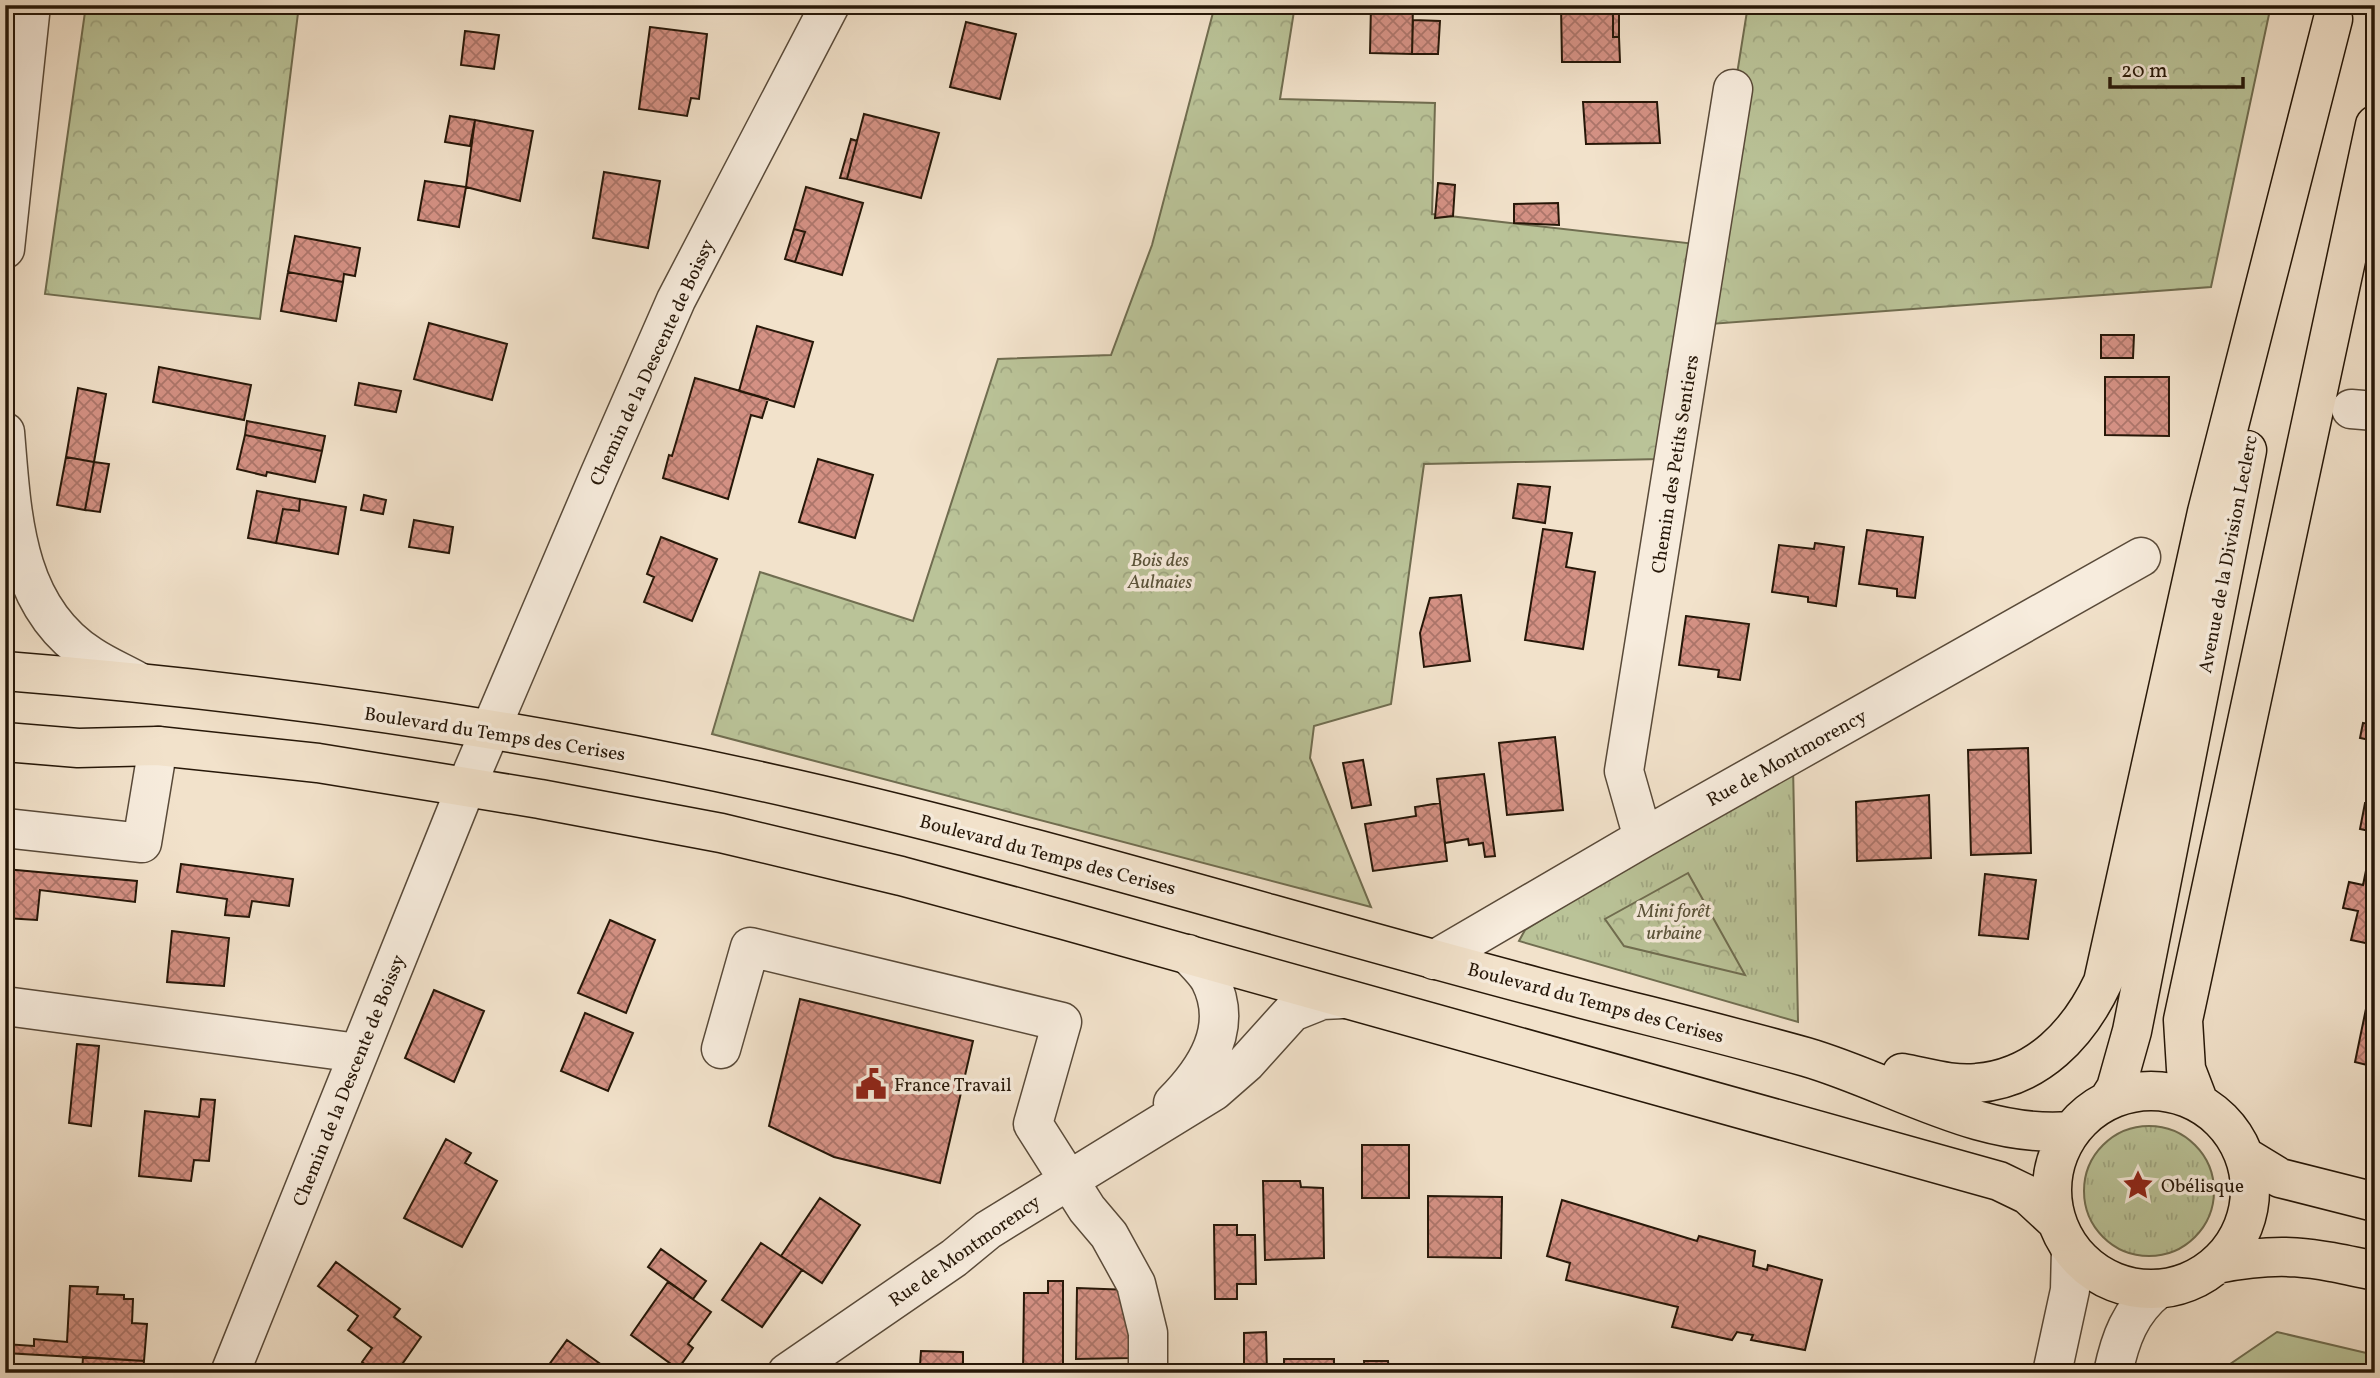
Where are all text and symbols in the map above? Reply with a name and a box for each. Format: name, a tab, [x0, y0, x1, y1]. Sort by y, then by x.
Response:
scale bar	[2110, 46, 2244, 90]
text: 20 m	[2121, 57, 2167, 86]
street label: Chemin de la Descente de Boissy	[584, 235, 722, 490]
street label: Chemin des Petits Sentiers	[1646, 353, 1706, 576]
street label: Avenue de la Division Leclerc	[2193, 433, 2265, 675]
park label: Bois des Aulnaies	[1127, 548, 1192, 596]
street label: Boulevard du Temps des Cerises	[362, 701, 627, 768]
street label: Rue de Montmorency	[1702, 704, 1872, 814]
street label: Boulevard du Temps des Cerises	[917, 809, 1178, 903]
park label: Mini forêt urbaine	[1636, 899, 1712, 947]
street label: Chemin de la Descente de Boissy	[287, 951, 412, 1210]
street label: Boulevard du Temps des Cerises	[1465, 957, 1726, 1051]
public building icon: France Travail	[854, 1067, 888, 1101]
place label: France Travail	[894, 1073, 1012, 1099]
place icon: Obélisque	[2121, 1168, 2155, 1202]
place label: Obélisque	[2161, 1174, 2244, 1200]
street label: Rue de Montmorency	[884, 1190, 1046, 1314]

